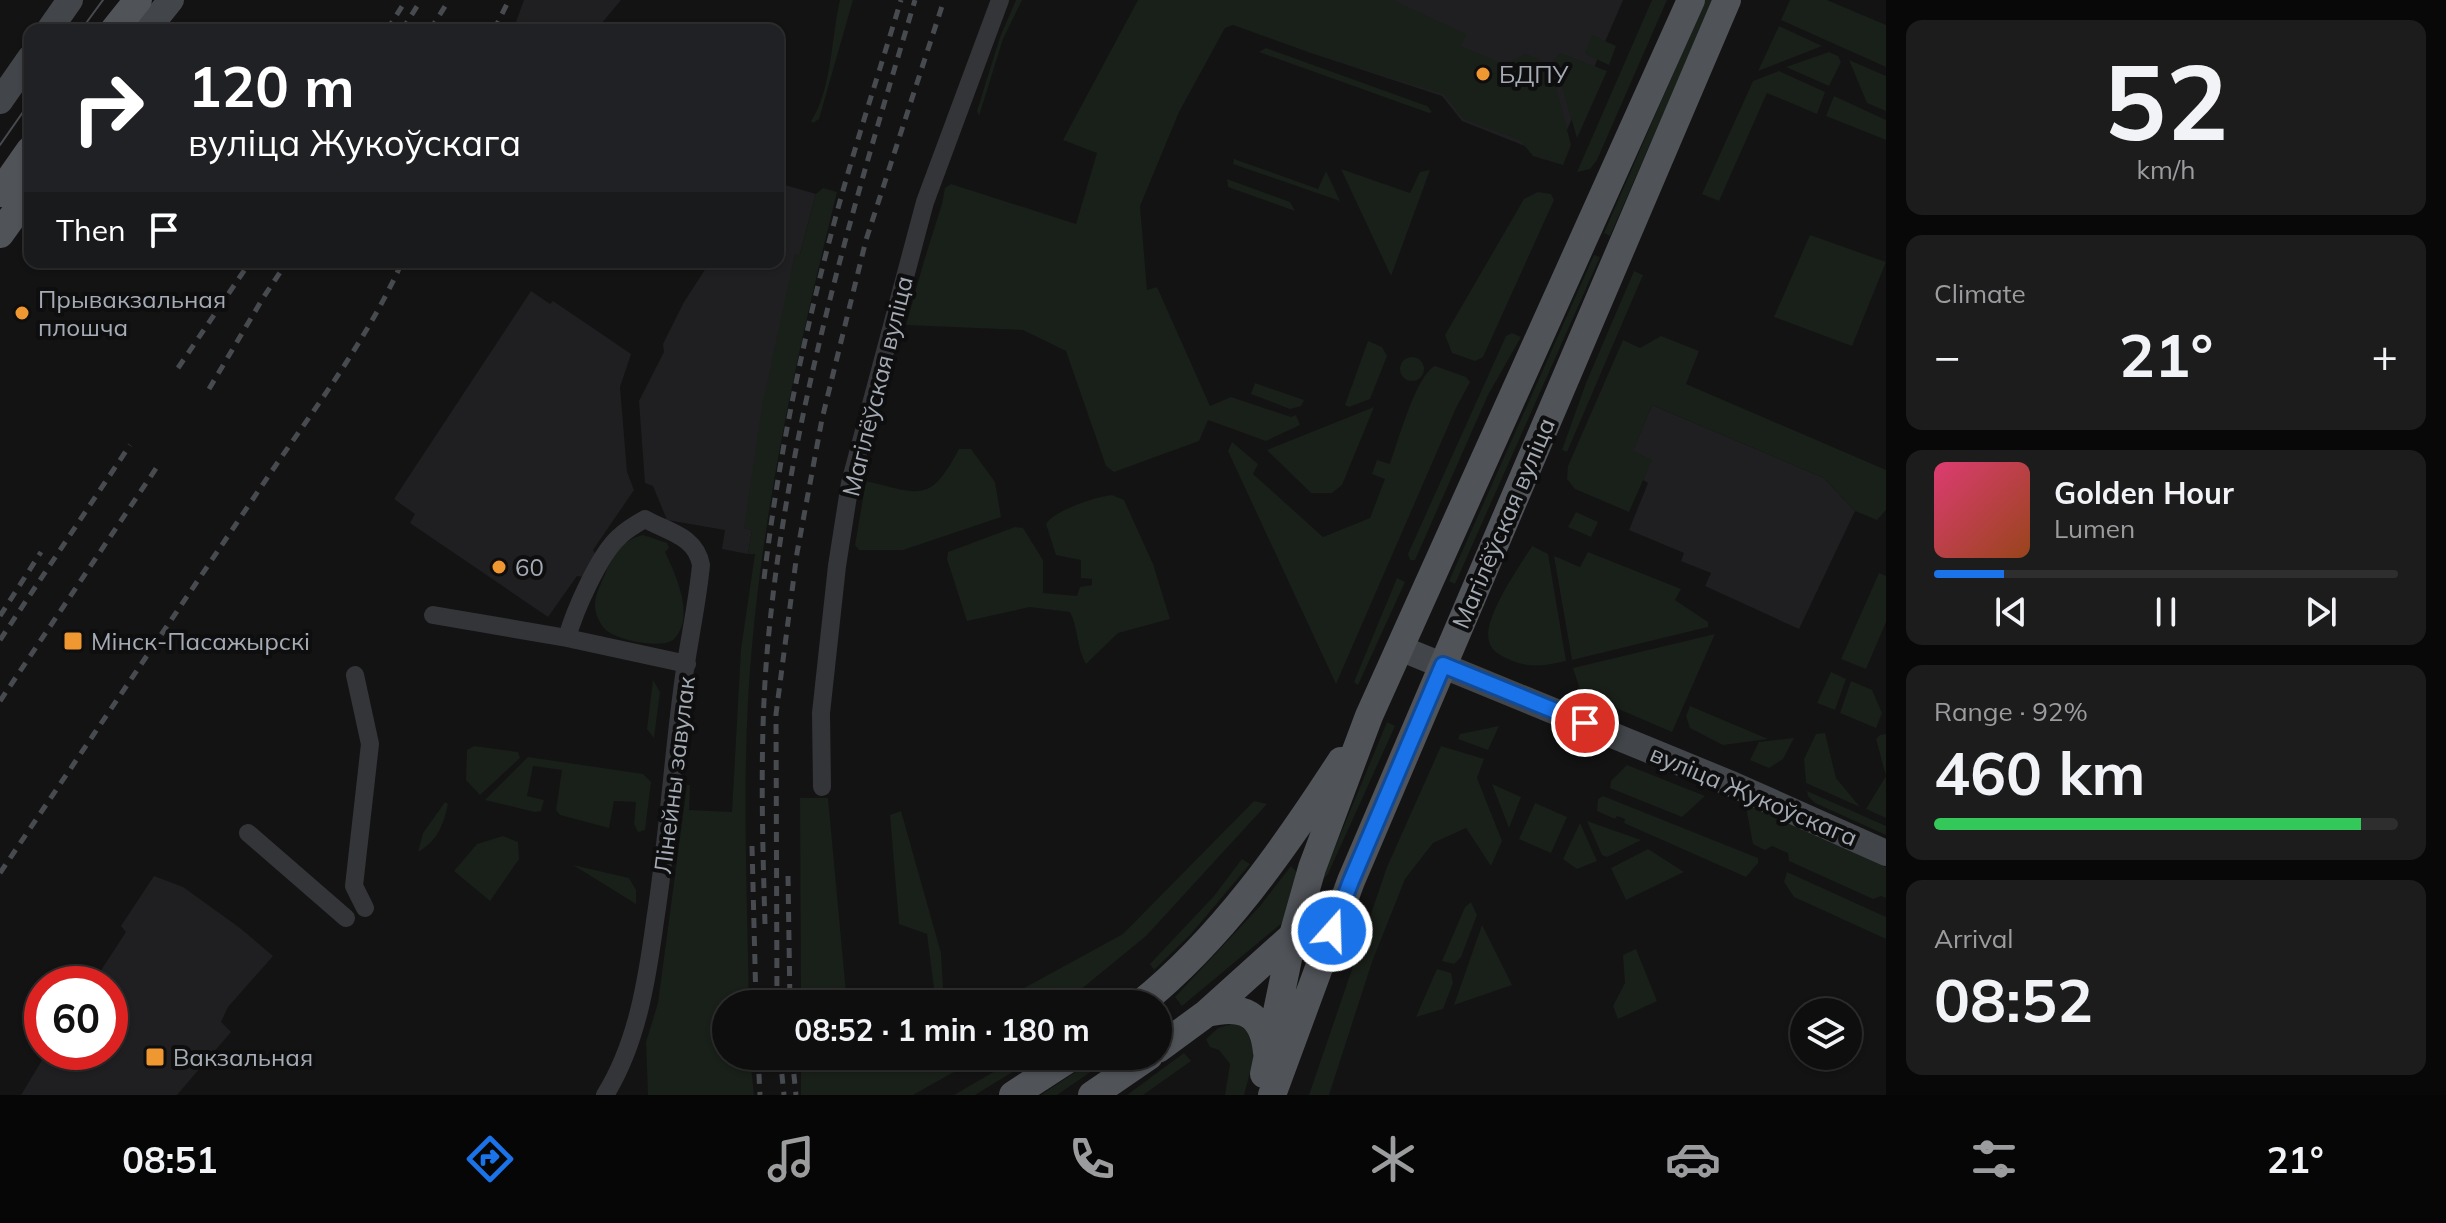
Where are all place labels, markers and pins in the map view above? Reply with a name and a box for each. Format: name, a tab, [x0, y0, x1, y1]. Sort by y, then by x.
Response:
place label: БДПУ	[1499, 59, 1568, 89]
marker: БДПУ	[1474, 65, 1492, 83]
place label: Прывакзальная плошча	[38, 284, 226, 342]
marker: Прывакзальная плошча	[13, 304, 31, 322]
place label: 60	[515, 552, 544, 582]
marker: 60	[490, 558, 508, 576]
place label: Мінск-Пасажырскі	[91, 626, 310, 656]
marker: Мінск-Пасажырскі	[62, 630, 84, 652]
pin	[1551, 689, 1619, 757]
place label: Вакзальная	[173, 1042, 313, 1072]
marker: Вакзальная	[144, 1046, 166, 1068]

